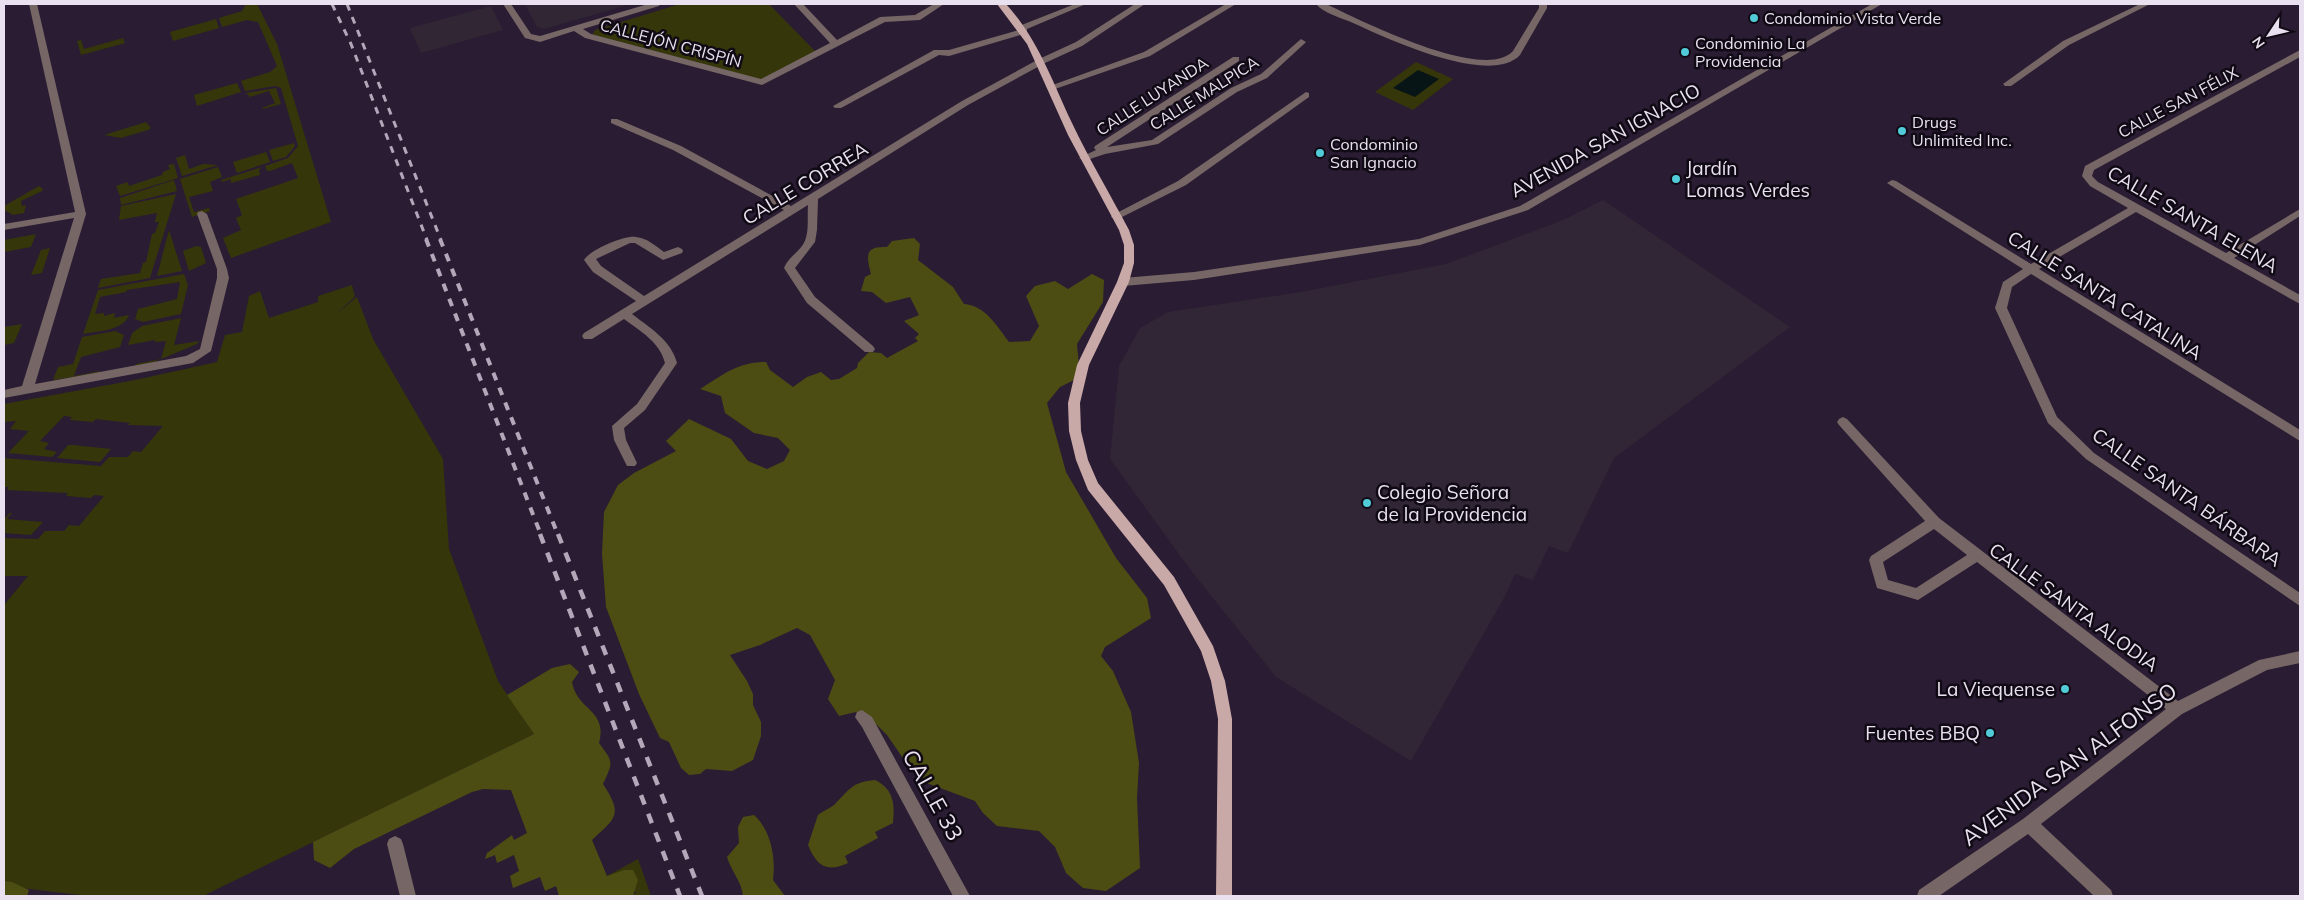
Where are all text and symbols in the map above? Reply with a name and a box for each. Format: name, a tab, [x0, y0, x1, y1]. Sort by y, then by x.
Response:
place label: Condominio Vista Verde	[1764, 8, 1941, 28]
north arrow	[2244, 10, 2294, 60]
marker: Condominio Vista Verde	[1748, 12, 1760, 24]
street label: CALLEJÓN CRISPÍN	[598, 14, 744, 72]
place label: Condominio La Providencia	[1695, 33, 1805, 71]
text: N	[2248, 33, 2269, 52]
marker: Condominio La Providencia	[1679, 46, 1691, 58]
street label: CALLE MALPICA	[1146, 51, 1262, 135]
street label: CALLE LUYANDA	[1092, 52, 1212, 140]
street label: CALLE SAN FÉLIX	[2115, 62, 2242, 142]
street label: AVENIDA SAN IGNACIO	[1506, 78, 1704, 202]
place label: Drugs Unlimited Inc.	[1912, 112, 2012, 150]
marker: Drugs Unlimited Inc.	[1896, 125, 1908, 137]
place label: Condominio San Ignacio	[1330, 134, 1418, 172]
street label: CALLE CORREA	[738, 136, 872, 230]
marker: Condominio San Ignacio	[1314, 147, 1326, 159]
place label: Jardín Lomas Verdes	[1686, 156, 1810, 202]
street label: CALLE SANTA ELENA	[2103, 160, 2283, 278]
marker: Jardín Lomas Verdes	[1670, 173, 1682, 185]
street label: CALLE SANTA CATALINA	[2003, 225, 2207, 365]
street label: CALLE SANTA BÁRBARA	[2088, 422, 2286, 572]
place label: Colegio Señora de la Providencia	[1377, 480, 1527, 526]
marker: Colegio Señora de la Providencia	[1361, 497, 1373, 509]
street label: CALLE SANTA ALODIA	[1985, 537, 2163, 677]
street label: AVENIDA SAN ALFONSO	[1956, 676, 2182, 852]
place label: La Viequense	[1937, 677, 2055, 701]
marker: La Viequense	[2059, 683, 2071, 695]
place label: Fuentes BBQ	[1865, 721, 1980, 745]
marker: Fuentes BBQ	[1984, 727, 1996, 739]
street label: CALLE 33	[897, 745, 969, 845]

